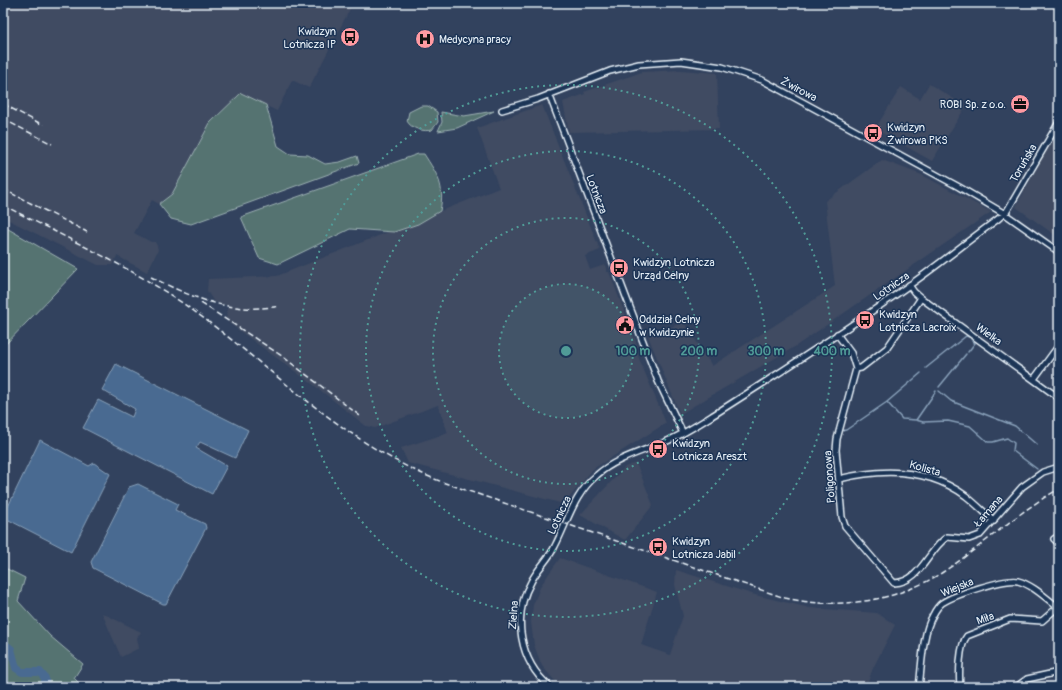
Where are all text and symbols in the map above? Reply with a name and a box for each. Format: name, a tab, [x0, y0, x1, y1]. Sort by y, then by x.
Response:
place label: Kwidzyn Lotnicza IP	[283, 25, 336, 51]
bus stop icon: Kwidzyn Lotnicza IP	[339, 26, 361, 48]
hospital icon: Medycyna pracy	[414, 28, 436, 50]
place label: Medycyna pracy	[439, 33, 511, 46]
street label: Żwirowa	[778, 74, 819, 104]
office icon: ROBI Sp. z o.o.	[1009, 93, 1031, 115]
place label: ROBI Sp. z o.o.	[940, 98, 1006, 111]
place label: Kwidzyn Żwirowa PKS	[887, 121, 948, 147]
bus stop icon: Kwidzyn Żwirowa PKS	[862, 122, 884, 144]
street label: Toruńska	[1007, 142, 1040, 185]
street label: Lotnicza	[583, 173, 610, 216]
place label: Kwidzyn Lotnicza Urząd Celny	[633, 256, 715, 282]
bus stop icon: Kwidzyn Lotnicza Urząd Celny	[608, 257, 630, 279]
street label: Lotnicza	[871, 269, 912, 304]
place label: Kwidzyn Lotnicza Lacroix	[879, 308, 957, 334]
bus stop icon: Kwidzyn Lotnicza Lacroix	[854, 309, 876, 331]
place label: Oddział Celny w Kwidzynie	[639, 313, 701, 339]
public building icon: Oddział Celny w Kwidzynie	[614, 314, 636, 336]
street label: Wielka	[973, 321, 1004, 348]
centre of rings	[559, 344, 573, 358]
text: 100 m	[616, 344, 651, 359]
text: 200 m	[681, 344, 718, 359]
text: 300 m	[748, 344, 785, 359]
text: 400 m	[813, 344, 851, 359]
place label: Kwidzyn Lotnicza Areszt	[672, 437, 747, 463]
bus stop icon: Kwidzyn Lotnicza Areszt	[647, 438, 669, 460]
street label: Poligonowa	[821, 450, 838, 504]
street label: Kolista	[908, 458, 942, 479]
street label: Łamana	[971, 493, 1006, 530]
street label: Lotnicza	[545, 494, 574, 537]
place label: Kwidzyn Lotnicza Jabil	[672, 535, 736, 561]
bus stop icon: Kwidzyn Lotnicza Jabil	[647, 536, 669, 558]
street label: Wiejska	[939, 575, 975, 600]
street label: Zielna	[506, 600, 521, 630]
street label: Miła	[975, 609, 996, 628]

